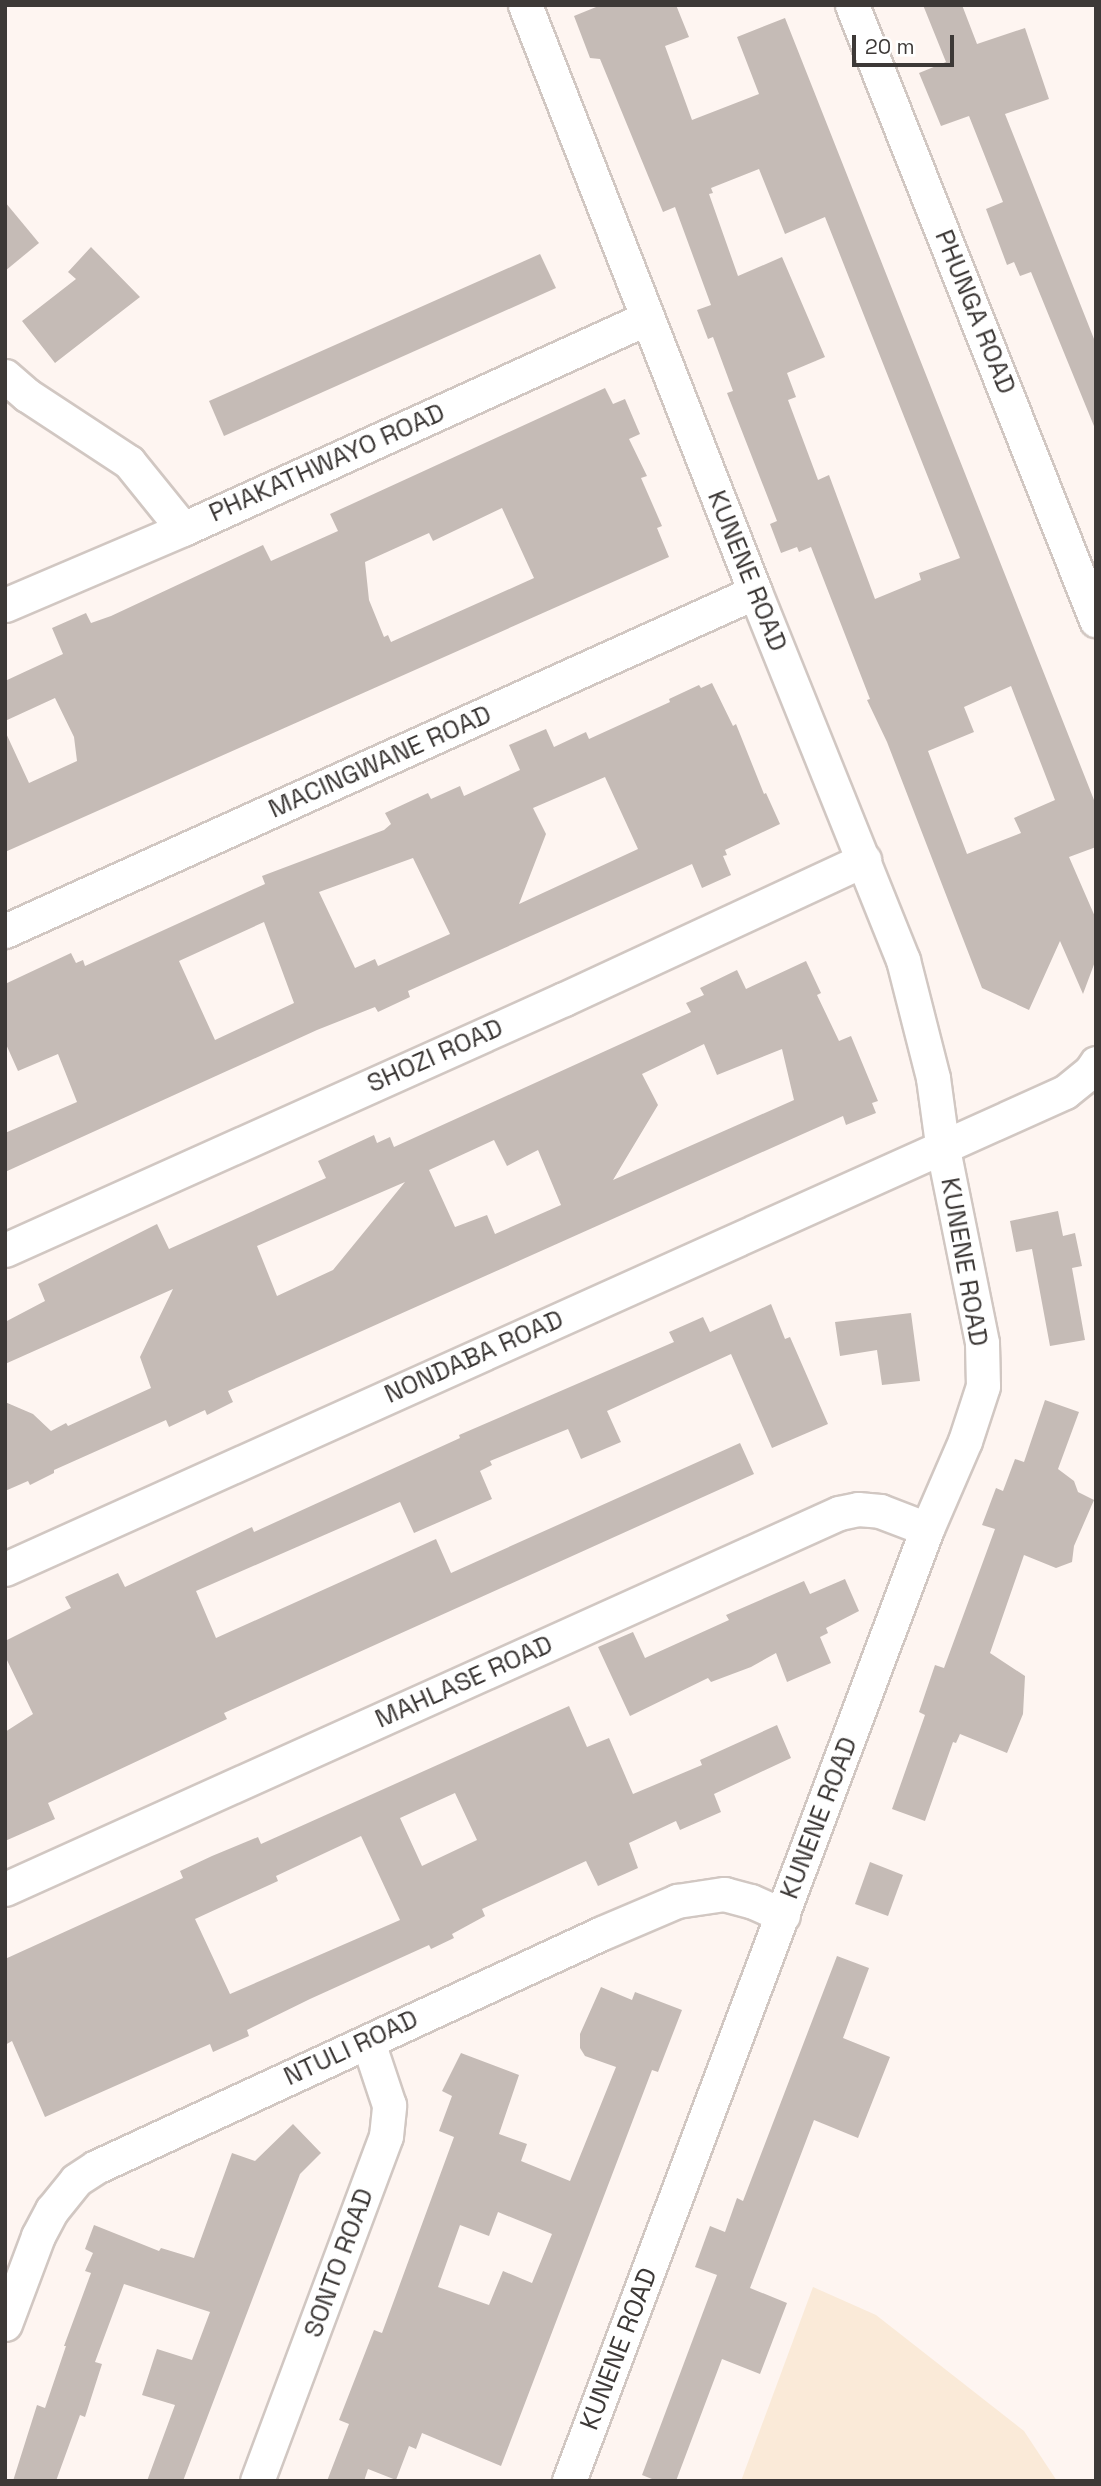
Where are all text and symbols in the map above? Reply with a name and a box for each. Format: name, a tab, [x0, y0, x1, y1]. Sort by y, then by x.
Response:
scale bar	[856, 21, 958, 65]
text: 20 m	[865, 33, 915, 60]
street label: PHUNGA ROAD	[928, 225, 1022, 399]
street label: PHAKATHWAYO ROAD	[204, 397, 450, 529]
street label: KUNENE ROAD	[701, 486, 793, 656]
street label: MACINGWANE ROAD	[264, 699, 496, 825]
street label: SHOZI ROAD	[362, 1012, 508, 1100]
street label: KUNENE ROAD	[934, 1175, 994, 1349]
street label: NONDABA ROAD	[380, 1304, 568, 1410]
street label: MAHLASE ROAD	[370, 1629, 558, 1735]
street label: KUNENE ROAD	[774, 1733, 864, 1903]
street label: NTULI ROAD	[279, 2003, 423, 2093]
street label: SONTO ROAD	[298, 2184, 380, 2342]
street label: KUNENE ROAD	[574, 2264, 664, 2434]

